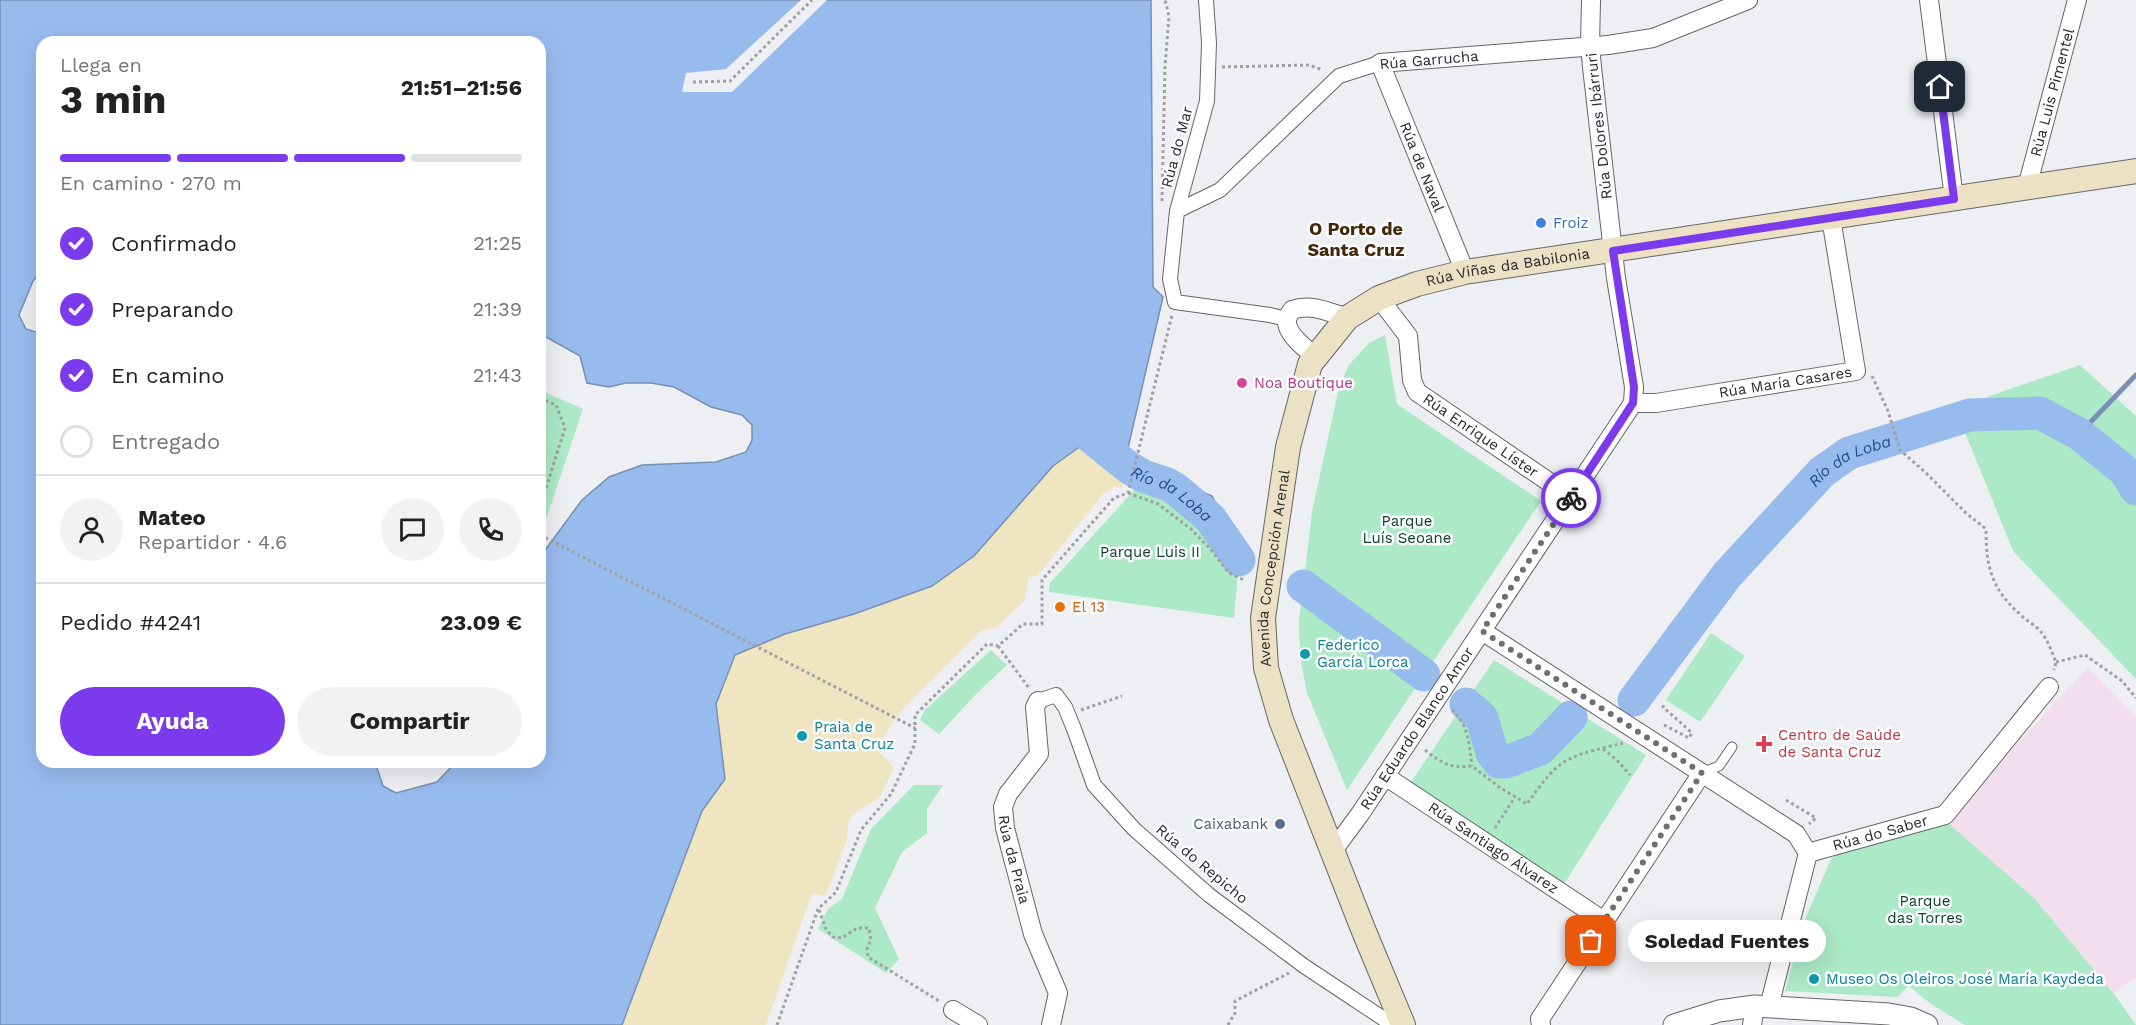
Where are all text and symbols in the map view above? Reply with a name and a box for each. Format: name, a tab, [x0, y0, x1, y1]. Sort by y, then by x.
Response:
street label: Rúa Luis Pimentel	[2027, 26, 2078, 159]
street label: Rúa Garrucha	[1379, 47, 1480, 73]
street label: Rúa Dolores Ibárruri	[1582, 52, 1616, 200]
text: Llega en	[60, 53, 142, 77]
pin	[1914, 61, 1965, 112]
icon: home	[1923, 70, 1956, 103]
text: 21:51–21:56	[401, 75, 522, 100]
text: 3 min	[60, 77, 167, 122]
street label: Rúa do Mar	[1158, 104, 1196, 190]
street label: Rúa de Naval	[1396, 119, 1448, 215]
text: En camino · 270 m	[60, 171, 242, 195]
place label: Froiz	[1553, 214, 1588, 232]
marker: Froiz	[1534, 216, 1548, 230]
district label: O Porto de Santa Cruz	[1308, 218, 1404, 260]
icon: check	[60, 227, 93, 260]
text: Confirmado	[111, 231, 237, 256]
text: 21:25	[473, 231, 522, 255]
street label: Rúa Viñas da Babilonia	[1424, 244, 1591, 290]
icon: check	[60, 293, 93, 326]
text: Preparando	[111, 297, 234, 322]
text: 21:39	[473, 297, 522, 321]
icon: check	[60, 359, 93, 392]
text: En camino	[111, 363, 225, 388]
text: 21:43	[473, 363, 522, 387]
street label: Rúa María Casares	[1717, 363, 1853, 402]
place label: Noa Boutique	[1254, 374, 1353, 392]
marker: Noa Boutique	[1235, 376, 1249, 390]
street label: Rúa Enrique Líster	[1419, 390, 1542, 481]
text: Entregado	[111, 429, 220, 454]
water label: Río da Loba	[1804, 431, 1893, 490]
water label: Río da Loba	[1128, 462, 1217, 526]
street label: Avenida Concepción Arenal	[1254, 468, 1294, 668]
courier	[1541, 468, 1601, 528]
icon: bike	[1555, 482, 1588, 515]
button: person	[60, 498, 123, 561]
button: chat	[381, 498, 444, 561]
button: phone	[459, 498, 522, 561]
text: Mateo	[138, 505, 206, 530]
park label: Parque Luís Seoane	[1363, 512, 1451, 547]
text: Repartidor · 4.6	[138, 530, 287, 554]
park label: Parque Luis II	[1100, 543, 1200, 561]
place label: El 13	[1072, 598, 1105, 616]
marker: El 13	[1053, 600, 1067, 614]
text: Pedido #4241	[60, 610, 201, 635]
text: 23.09 €	[440, 610, 522, 635]
place label: Federico García Lorca	[1317, 636, 1409, 671]
street label: Rúa Eduardo Blanco Amor	[1356, 644, 1477, 813]
marker: Federico García Lorca	[1298, 647, 1312, 661]
button: Ayuda	[60, 687, 285, 756]
button: Compartir	[297, 687, 522, 756]
place label: Praia de Santa Cruz	[814, 718, 894, 753]
place label: Centro de Saúde de Santa Cruz	[1778, 726, 1901, 761]
marker: Praia de Santa Cruz	[795, 729, 809, 743]
marker: Centro de Saúde de Santa Cruz	[1755, 735, 1773, 753]
street label: Rúa Santiago Álvarez	[1425, 798, 1562, 897]
street label: Rúa do Saber	[1831, 811, 1930, 855]
street label: Rúa da Praia	[995, 814, 1034, 906]
place label: Caixabank	[1193, 815, 1268, 833]
marker: Caixabank	[1273, 817, 1287, 831]
street label: Rúa do Repicho	[1152, 820, 1252, 908]
park label: Parque das Torres	[1887, 892, 1963, 927]
pin	[1565, 915, 1616, 966]
callout: Soledad Fuentes	[1627, 920, 1825, 962]
icon: bag	[1574, 924, 1607, 957]
text: Soledad Fuentes	[1645, 929, 1809, 953]
place label: Museo Os Oleiros José María Kaydeda	[1826, 970, 2104, 988]
marker: Museo Os Oleiros José María Kaydeda	[1807, 972, 1821, 986]

